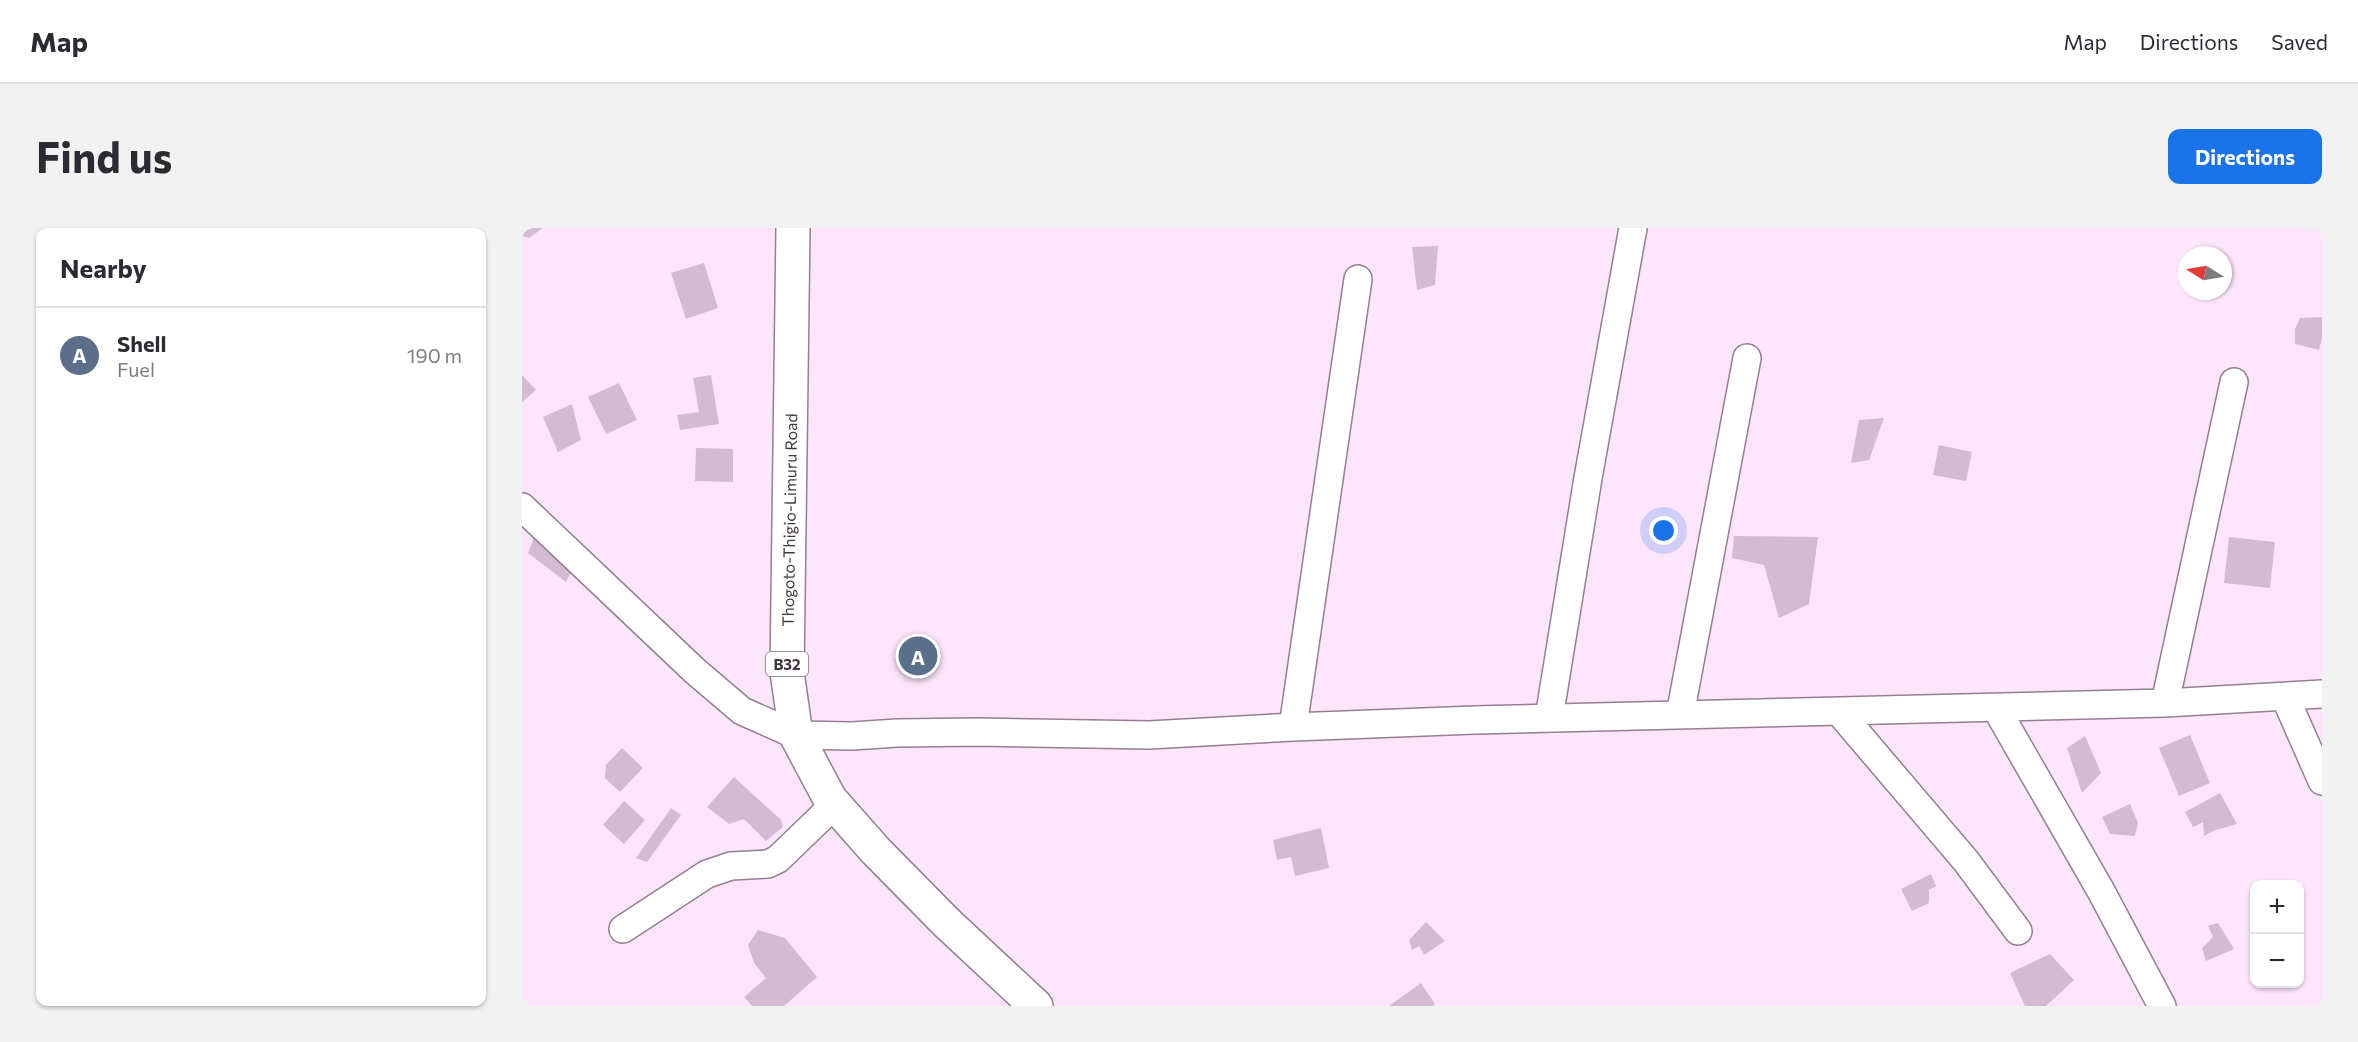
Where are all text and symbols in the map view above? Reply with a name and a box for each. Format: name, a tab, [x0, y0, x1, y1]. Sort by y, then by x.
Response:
text: Map	[30, 24, 88, 58]
text: Map	[2064, 29, 2107, 54]
text: Directions	[2140, 29, 2238, 54]
text: Saved	[2271, 29, 2328, 54]
button: Directions	[2168, 129, 2322, 184]
text: Find us	[36, 130, 172, 182]
north arrow	[2178, 246, 2232, 300]
text: Nearby	[60, 252, 147, 283]
text: Shell	[117, 330, 167, 357]
text: A	[72, 343, 87, 367]
text: 190 m	[407, 343, 462, 367]
text: Fuel	[117, 357, 155, 381]
street label: Thogoto-Thigio-Limuru Road	[778, 413, 800, 627]
your location	[1649, 516, 1678, 545]
pin: A	[898, 634, 938, 678]
road number: B32	[766, 652, 808, 676]
map controls	[2250, 880, 2304, 988]
button: +	[2250, 880, 2304, 934]
button: −	[2250, 934, 2304, 988]

